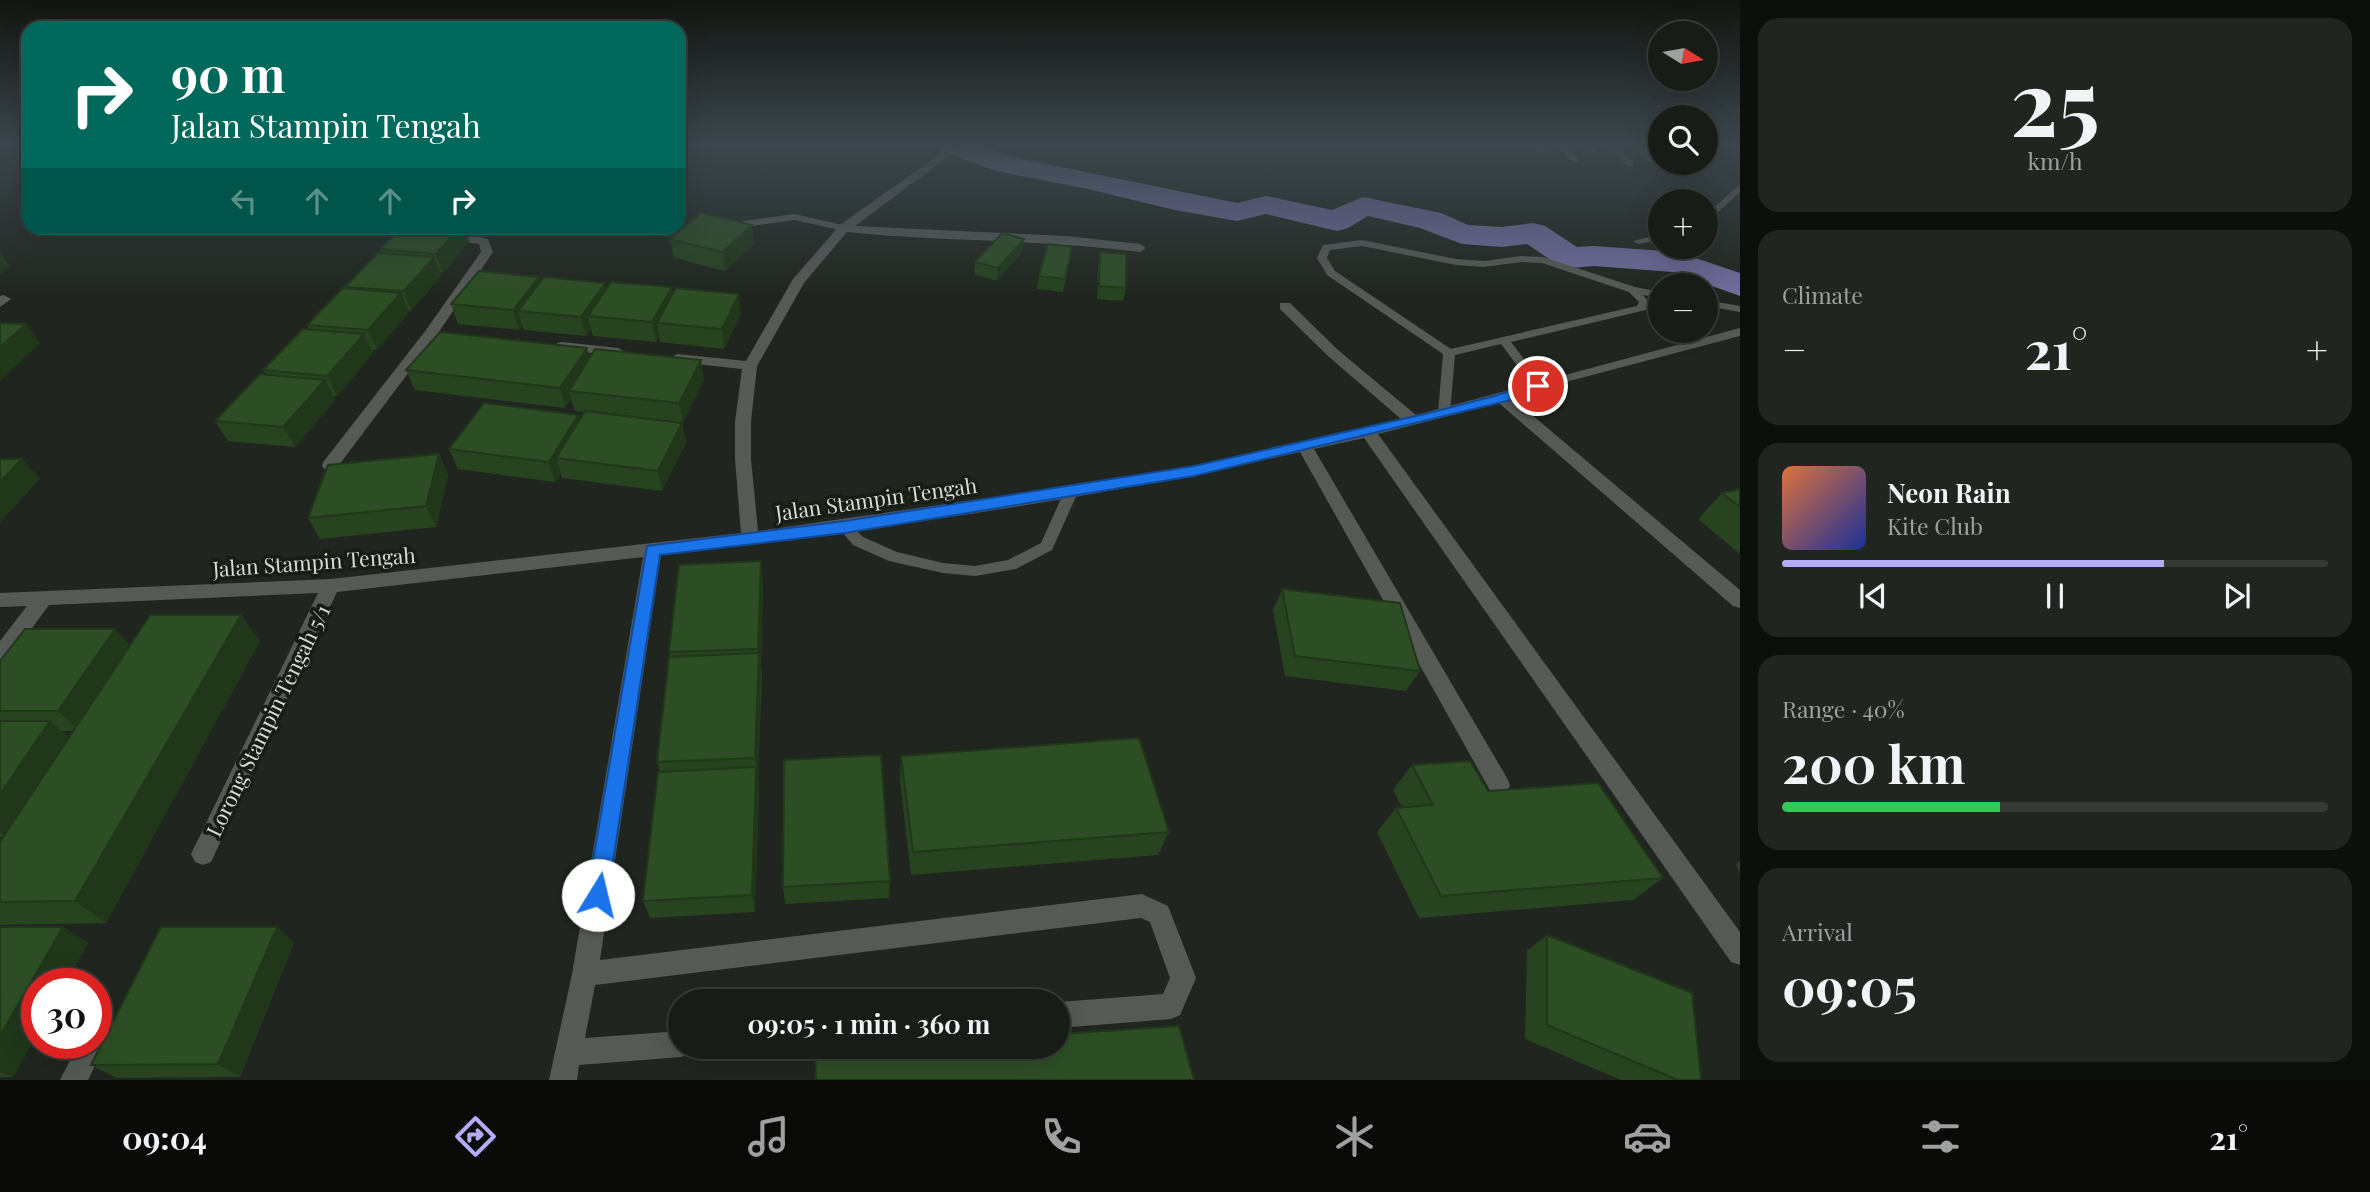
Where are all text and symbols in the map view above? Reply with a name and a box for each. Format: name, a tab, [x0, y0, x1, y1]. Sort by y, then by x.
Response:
north arrow	[1648, 21, 1718, 91]
map controls	[1648, 21, 1718, 343]
text: 25	[2010, 39, 2100, 160]
text: 90 m	[171, 40, 285, 105]
icon: right	[56, 49, 147, 140]
text: Jalan Stampin Tengah	[171, 103, 481, 146]
button: search	[1648, 105, 1718, 175]
text: km/h	[2027, 145, 2083, 176]
icon: left	[225, 182, 263, 220]
icon: ahead	[298, 182, 336, 220]
icon: ahead	[371, 182, 409, 220]
icon: right	[444, 182, 482, 220]
button: +	[1648, 189, 1718, 259]
button: −	[1648, 273, 1718, 343]
text: Climate	[1782, 279, 1863, 310]
text: 21°	[2025, 314, 2088, 383]
text: −	[1782, 323, 1807, 374]
text: +	[2306, 323, 2328, 374]
pin	[1508, 356, 1568, 416]
icon: arrive	[1519, 367, 1557, 405]
street label: Jalan Stampin Tengah	[772, 470, 979, 526]
text: Neon Rain	[1887, 475, 2011, 510]
text: Kite Club	[1887, 510, 1983, 541]
street label: Jalan Stampin Tengah	[211, 540, 417, 582]
icon: previous	[1854, 577, 1892, 615]
icon: pause	[2036, 577, 2074, 615]
icon: next	[2218, 577, 2256, 615]
street label: Lorong Stampin Tengah 5/1	[199, 599, 336, 841]
text: Range · 40%	[1782, 693, 1905, 724]
text: 200 km	[1782, 728, 1965, 797]
position arrow	[561, 858, 635, 932]
text: Arrival	[1782, 916, 1853, 947]
text: 09:05	[1782, 951, 1917, 1020]
speed limit sign: 30	[21, 968, 112, 1059]
text: 09:05 · 1 min · 360 m	[748, 1006, 990, 1041]
icon: directions	[451, 1112, 500, 1161]
icon: music	[744, 1112, 793, 1161]
icon: phone	[1037, 1112, 1086, 1161]
icon: climate	[1330, 1112, 1379, 1161]
icon: car	[1623, 1112, 1672, 1161]
icon: filters	[1916, 1112, 1965, 1161]
text: 09:04	[122, 1115, 207, 1158]
text: 21°	[2209, 1115, 2248, 1158]

